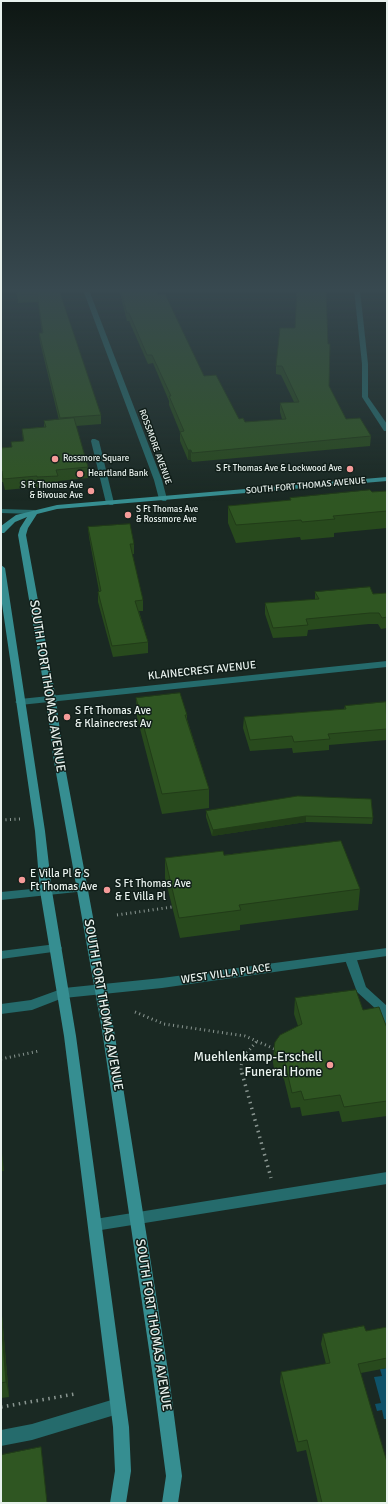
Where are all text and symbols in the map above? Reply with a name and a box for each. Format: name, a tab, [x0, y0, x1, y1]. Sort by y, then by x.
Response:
street label: ROSSMORE AVENUE	[136, 408, 174, 486]
marker: Rossmore Square	[50, 454, 60, 464]
place label: Rossmore Square	[63, 454, 129, 464]
place label: S Ft Thomas Ave & Lockwood Ave	[216, 464, 342, 474]
marker: S Ft Thomas Ave & Lockwood Ave	[345, 464, 355, 474]
marker: Heartland Bank	[75, 469, 85, 479]
place label: Heartland Bank	[88, 469, 148, 479]
street label: SOUTH FORT THOMAS AVENUE	[246, 475, 366, 497]
place label: S Ft Thomas Ave & Bivouac Ave	[21, 481, 83, 502]
marker: S Ft Thomas Ave & Bivouac Ave	[86, 486, 96, 496]
place label: S Ft Thomas Ave & Rossmore Ave	[136, 505, 198, 526]
marker: S Ft Thomas Ave & Rossmore Ave	[123, 510, 133, 520]
street label: SOUTH FORT THOMAS AVENUE	[26, 599, 68, 773]
street label: KLAINECREST AVENUE	[147, 659, 257, 683]
place label: S Ft Thomas Ave & Klainecrest Av	[75, 704, 151, 730]
marker: S Ft Thomas Ave & Klainecrest Av	[62, 712, 72, 722]
place label: E Villa Pl & S Ft Thomas Ave	[30, 867, 97, 893]
marker: E Villa Pl & S Ft Thomas Ave	[17, 875, 27, 885]
place label: S Ft Thomas Ave & E Villa Pl	[115, 877, 191, 903]
marker: S Ft Thomas Ave & E Villa Pl	[102, 885, 112, 895]
street label: SOUTH FORT THOMAS AVENUE	[80, 918, 126, 1092]
street label: WEST VILLA PLACE	[180, 961, 272, 987]
place label: Muehlenkamp-Erschell Funeral Home	[194, 1050, 322, 1081]
marker: Muehlenkamp-Erschell Funeral Home	[325, 1060, 335, 1070]
street label: SOUTH FORT THOMAS AVENUE	[132, 1238, 174, 1412]

